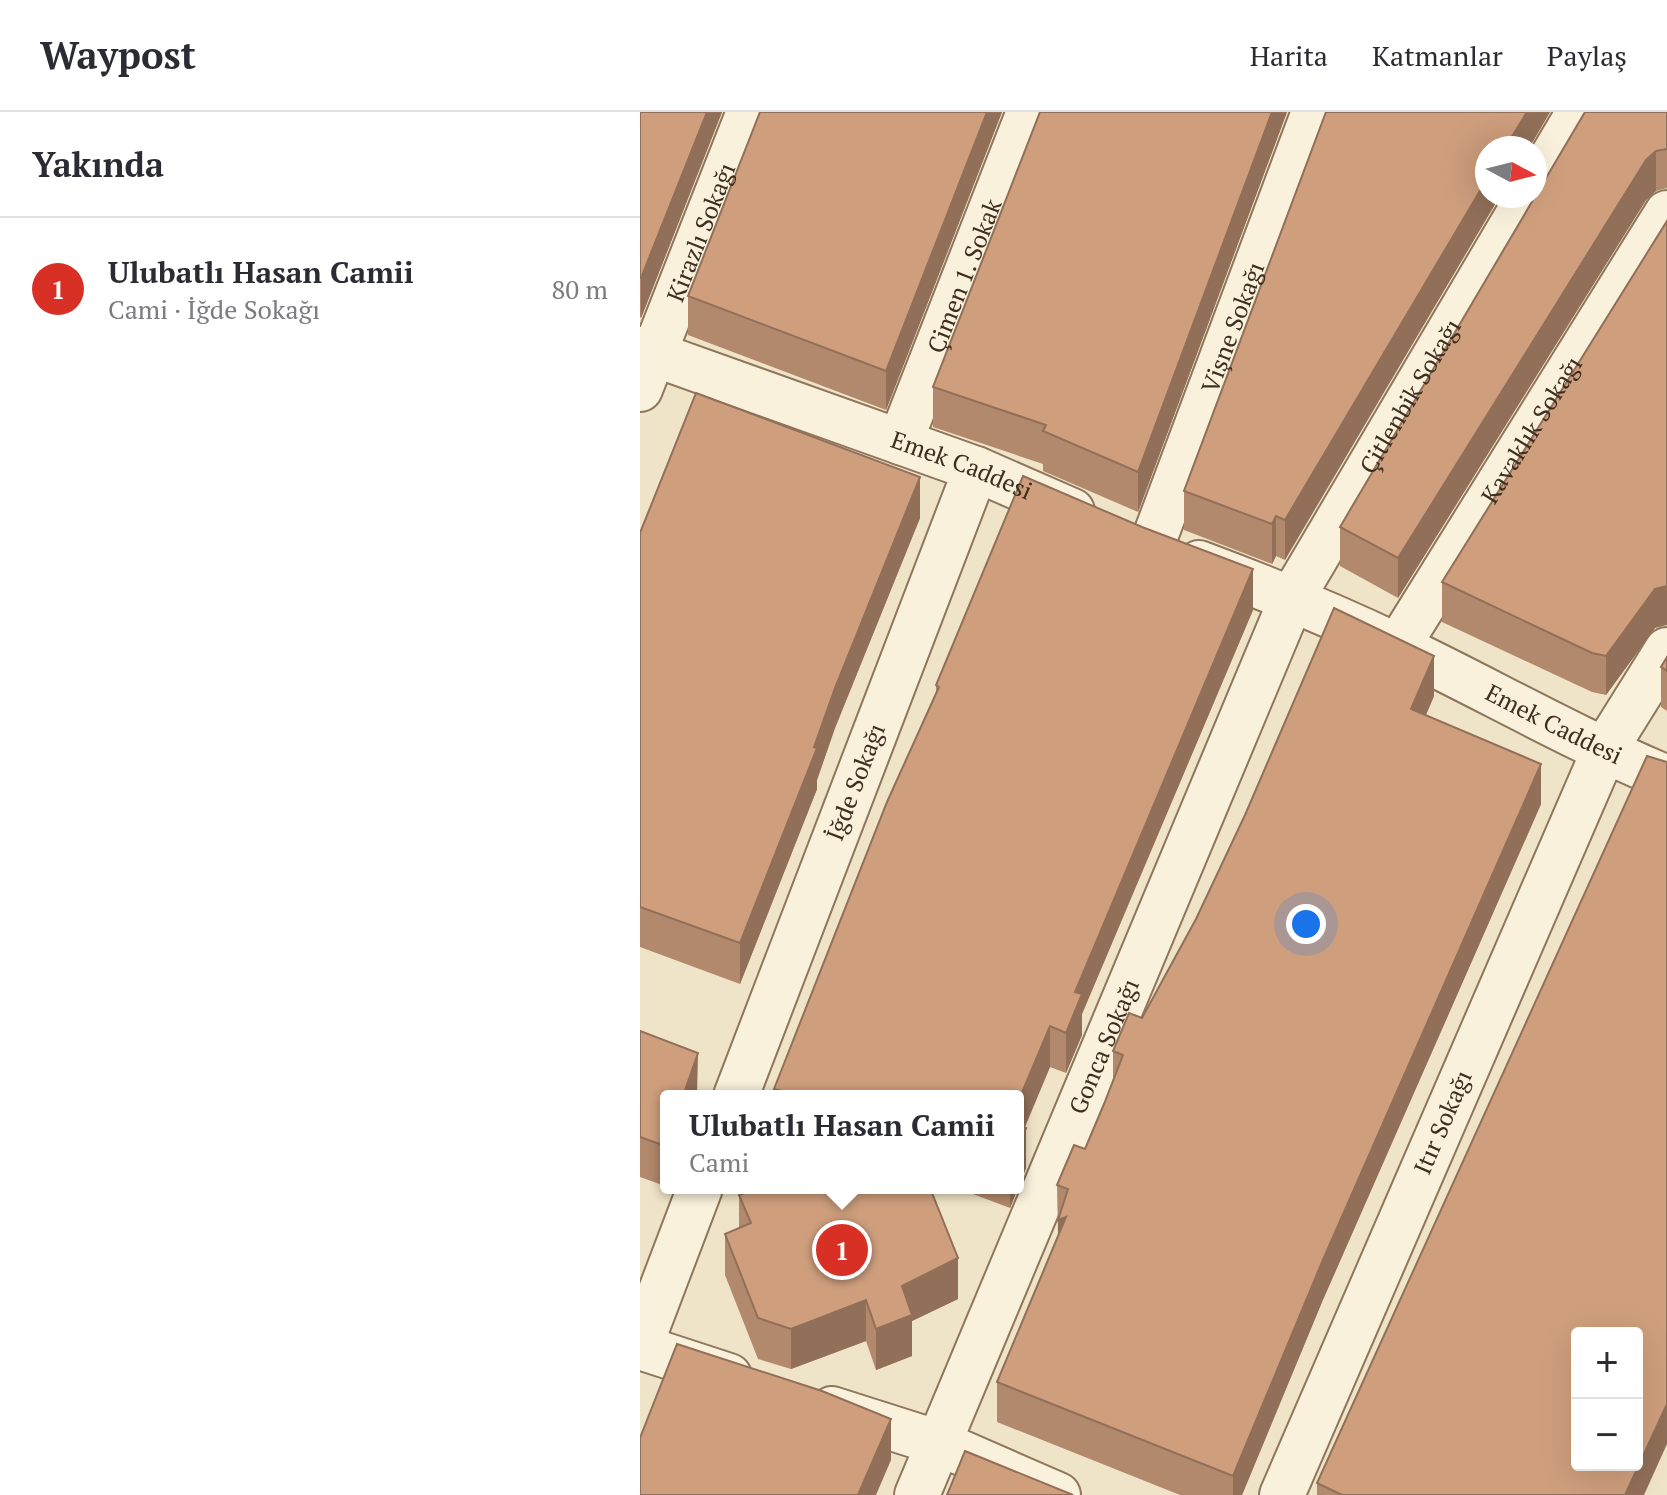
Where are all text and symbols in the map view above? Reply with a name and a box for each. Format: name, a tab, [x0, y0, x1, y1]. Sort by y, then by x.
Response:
text: Waypost	[40, 30, 196, 80]
text: Harita	[1250, 37, 1328, 74]
text: Katmanlar	[1372, 37, 1503, 74]
text: Paylaş	[1547, 37, 1627, 74]
north arrow	[1475, 136, 1547, 208]
text: Yakında	[32, 142, 164, 187]
street label: Kirazlı Sokağı	[659, 158, 742, 306]
street label: Çimen 1. Sokak	[919, 194, 1009, 358]
text: Ulubatlı Hasan Camii	[108, 252, 414, 292]
street label: Vişne Sokağı	[1193, 257, 1271, 397]
text: 1	[51, 272, 65, 306]
text: 80 m	[552, 272, 608, 306]
text: Cami · İğde Sokağı	[108, 292, 320, 326]
street label: Çitlenbik Sokağı	[1352, 313, 1468, 479]
street label: Kavaklık Sokağı	[1473, 350, 1589, 509]
street label: Emek Caddesi	[887, 423, 1038, 507]
street label: Emek Caddesi	[1480, 676, 1628, 771]
street label: İğde Sokağı	[818, 719, 892, 845]
your location	[1286, 904, 1326, 944]
street label: Gonca Sokağı	[1061, 974, 1146, 1119]
street label: Itır Sokağı	[1406, 1065, 1479, 1179]
popup	[660, 1090, 1024, 1194]
text: Ulubatlı Hasan Camii	[689, 1105, 995, 1145]
text: Cami	[689, 1145, 749, 1179]
pin: 1	[816, 1220, 868, 1280]
map controls	[1571, 1327, 1643, 1471]
button: +	[1571, 1327, 1643, 1399]
button: −	[1571, 1399, 1643, 1471]

